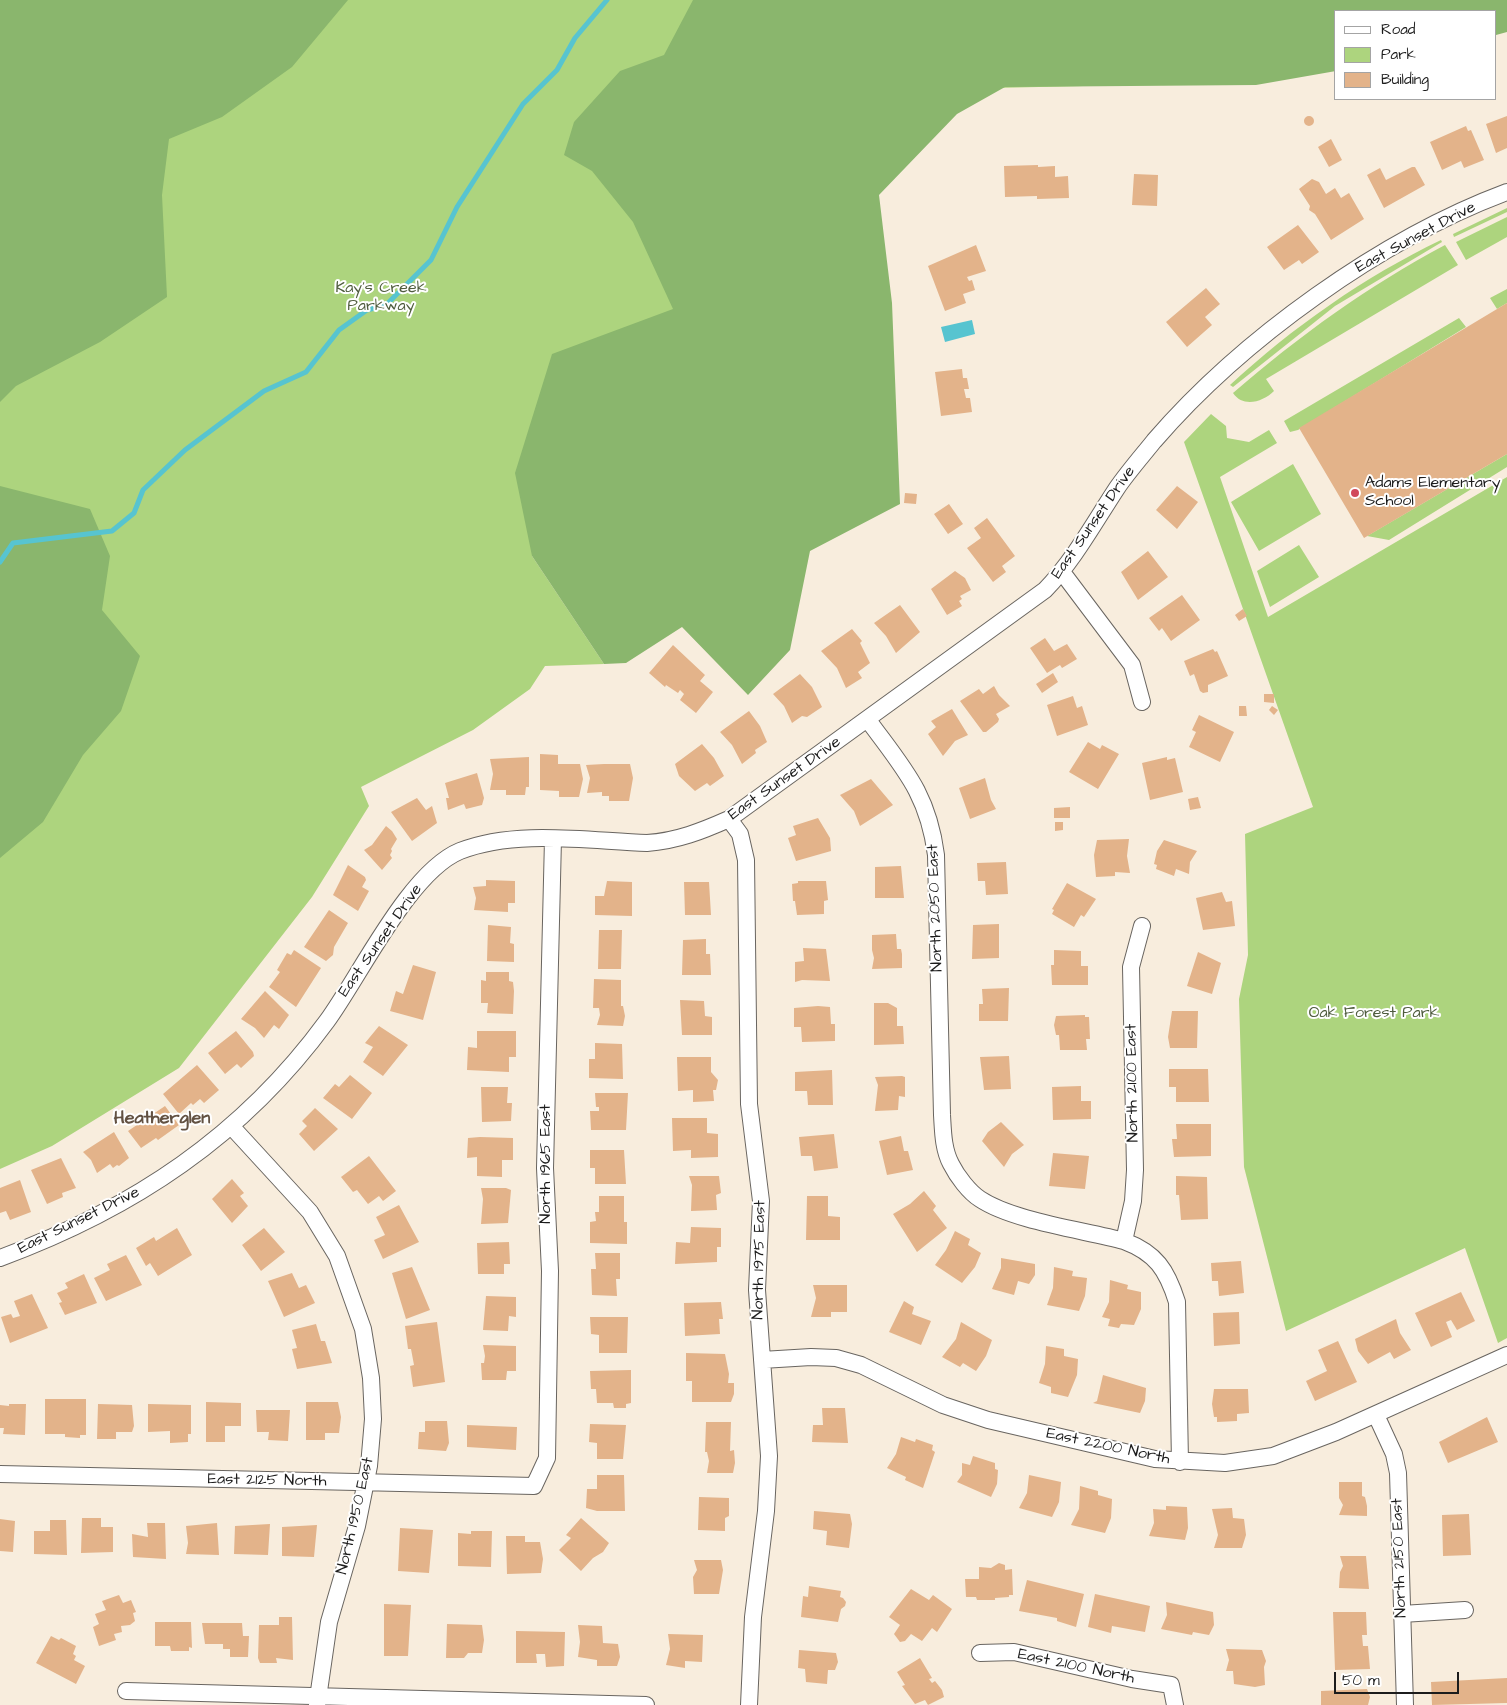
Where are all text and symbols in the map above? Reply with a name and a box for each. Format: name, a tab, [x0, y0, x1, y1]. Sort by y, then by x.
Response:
legend	[1334, 10, 1497, 100]
text: Road	[1381, 19, 1415, 40]
text: Park	[1381, 44, 1416, 65]
text: Building	[1381, 69, 1429, 90]
street label: East Sunset Drive	[1353, 198, 1479, 278]
park label: Kay's Creek Parkway	[336, 279, 426, 317]
street label: East Sunset Drive	[1048, 463, 1140, 583]
place label: Adams Elementary School	[1365, 474, 1500, 512]
marker: Adams Elementary School	[1349, 487, 1361, 499]
street label: East Sunset Drive	[725, 733, 845, 825]
street label: North 2050 East	[924, 844, 948, 972]
street label: East Sunset Drive	[335, 881, 427, 1001]
park label: Oak Forest Park	[1309, 1004, 1439, 1024]
street label: North 2100 East	[1122, 1024, 1144, 1142]
street label: North 1965 East	[537, 1104, 557, 1224]
district label: Heatherglen	[114, 1108, 210, 1130]
street label: East Sunset Drive	[15, 1183, 143, 1259]
street label: North 1975 East	[749, 1200, 771, 1320]
street label: East 2200 North	[1045, 1425, 1171, 1469]
street label: North 1950 East	[333, 1456, 379, 1576]
street label: East 2125 North	[207, 1470, 327, 1492]
street label: North 2150 East	[1388, 1498, 1412, 1618]
street label: East 2100 North	[1016, 1645, 1136, 1689]
scale bar	[1337, 1662, 1462, 1694]
text: 50 m	[1342, 1670, 1380, 1691]

